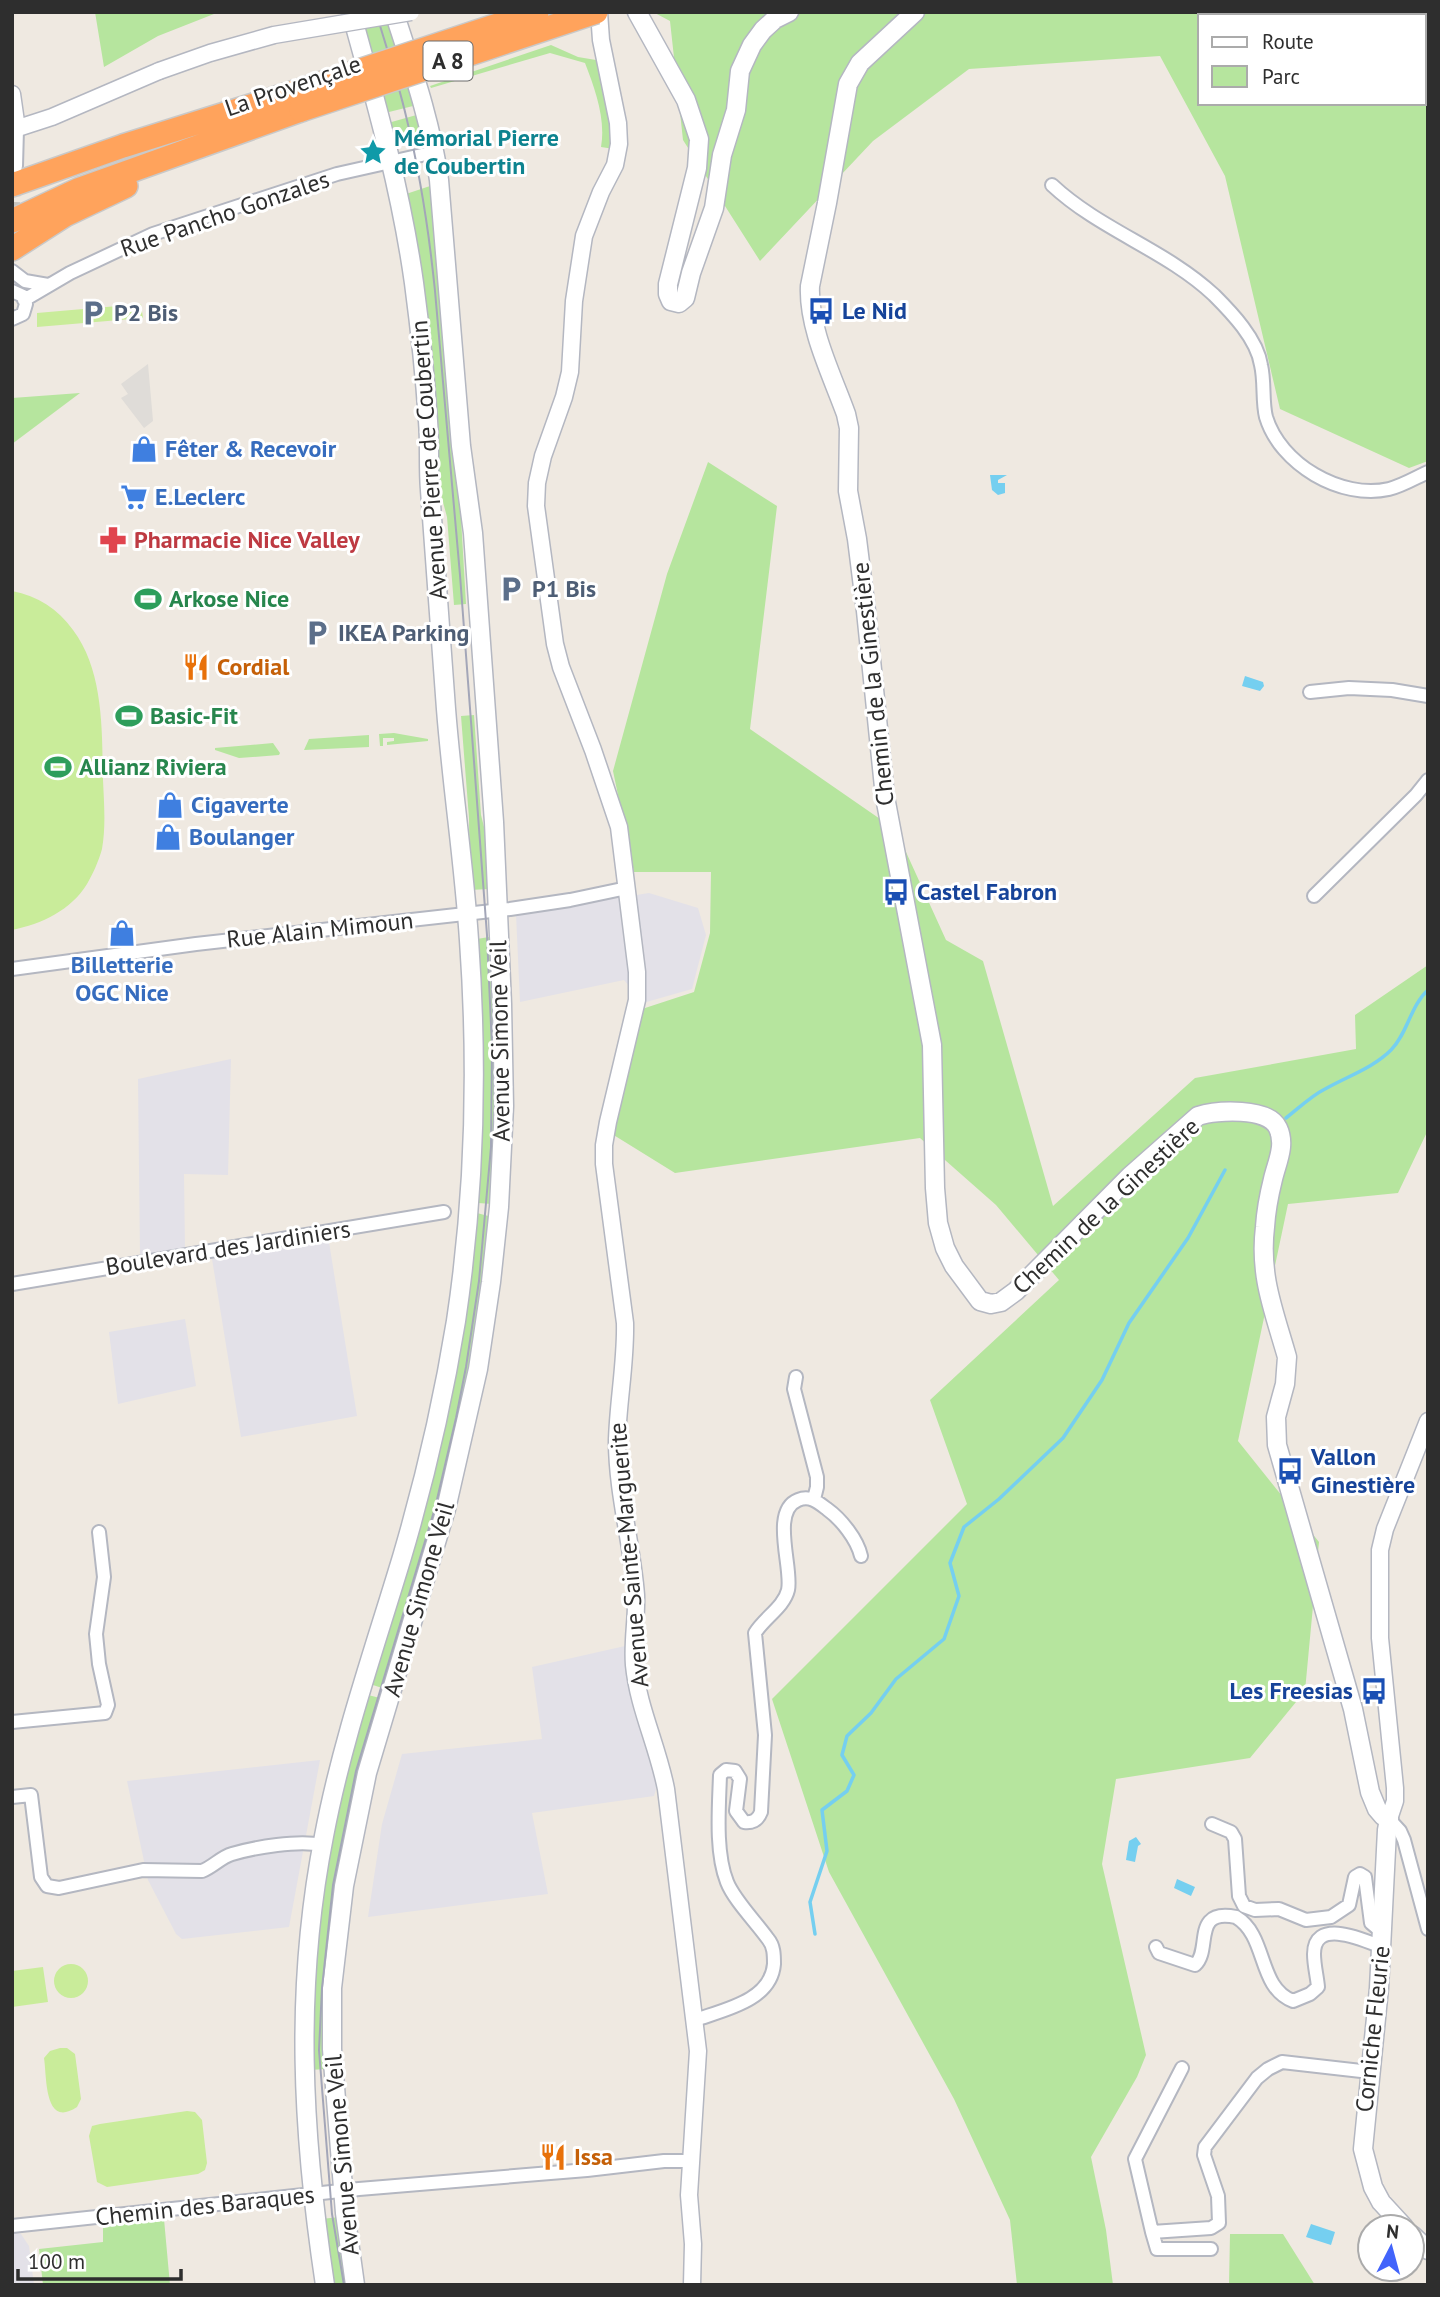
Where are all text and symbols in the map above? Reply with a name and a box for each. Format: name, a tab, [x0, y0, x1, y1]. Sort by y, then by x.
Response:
legend	[1198, 14, 1426, 105]
text: Route	[1262, 28, 1314, 55]
road number: A 8	[424, 41, 472, 80]
street label: La Provençale	[221, 48, 365, 123]
text: Parc	[1262, 63, 1300, 90]
place label: Mémorial Pierre de Coubertin	[394, 122, 559, 181]
place icon: Mémorial Pierre de Coubertin	[358, 137, 388, 167]
street label: Rue Pancho Gonzales	[116, 163, 333, 264]
place label: Le Nid	[842, 295, 907, 326]
bus stop icon: Le Nid	[806, 296, 836, 326]
place label: P2 Bis	[114, 297, 178, 328]
parking icon: P2 Bis	[78, 298, 108, 328]
street label: Avenue Pierre de Coubertin	[403, 319, 454, 601]
place label: Fêter & Recevoir	[165, 433, 337, 464]
shop icon: Fêter & Recevoir	[129, 434, 159, 464]
place label: E.Leclerc	[155, 481, 245, 512]
supermarket icon: E.Leclerc	[119, 482, 149, 512]
place label: Pharmacie Nice Valley	[134, 524, 360, 555]
pharmacy icon: Pharmacie Nice Valley	[98, 525, 128, 555]
street label: Chemin de la Ginestière	[844, 561, 901, 807]
place label: P1 Bis	[532, 573, 596, 604]
parking icon: P1 Bis	[496, 574, 526, 604]
place label: Arkose Nice	[169, 583, 289, 614]
sports icon: Arkose Nice	[133, 584, 163, 614]
place label: IKEA Parking	[338, 617, 469, 648]
parking icon: IKEA Parking	[302, 618, 332, 648]
place label: Cordial	[217, 651, 290, 682]
restaurant icon: Cordial	[181, 652, 211, 682]
place label: Basic-Fit	[150, 700, 238, 731]
sports icon: Basic-Fit	[114, 701, 144, 731]
place label: Allianz Riviera	[79, 751, 227, 782]
sports icon: Allianz Riviera	[43, 752, 73, 782]
place label: Cigaverte	[191, 789, 289, 820]
shop icon: Cigaverte	[155, 790, 185, 820]
place label: Boulanger	[189, 821, 295, 852]
shop icon: Boulanger	[153, 822, 183, 852]
place label: Castel Fabron	[917, 876, 1057, 907]
bus stop icon: Castel Fabron	[881, 877, 911, 907]
street label: Rue Alain Mimoun	[225, 904, 415, 955]
shop icon: Billetterie OGC Nice	[107, 918, 137, 948]
street label: Avenue Simone Veil	[482, 940, 517, 1142]
place label: Billetterie OGC Nice	[71, 949, 173, 1008]
street label: Chemin de la Ginestière	[1006, 1111, 1206, 1301]
street label: Boulevard des Jardiniers	[103, 1213, 353, 1282]
street label: Avenue Sainte-Marguerite	[601, 1421, 656, 1689]
place label: Vallon Ginestière	[1310, 1441, 1415, 1500]
bus stop icon: Vallon Ginestière	[1275, 1456, 1305, 1486]
street label: Avenue Simone Veil	[376, 1498, 461, 1700]
place label: Les Freesias	[1230, 1675, 1353, 1706]
bus stop icon: Les Freesias	[1359, 1676, 1389, 1706]
street label: Corniche Fleurie	[1348, 1944, 1397, 2114]
street label: Avenue Simone Veil	[317, 2053, 366, 2257]
place label: Issa	[574, 2141, 613, 2172]
restaurant icon: Issa	[538, 2142, 568, 2172]
street label: Chemin des Baraques	[94, 2179, 316, 2232]
north arrow	[1356, 2213, 1426, 2283]
text: N	[1385, 2219, 1400, 2244]
scale bar	[18, 2238, 180, 2282]
text: 100 m	[28, 2248, 85, 2275]

